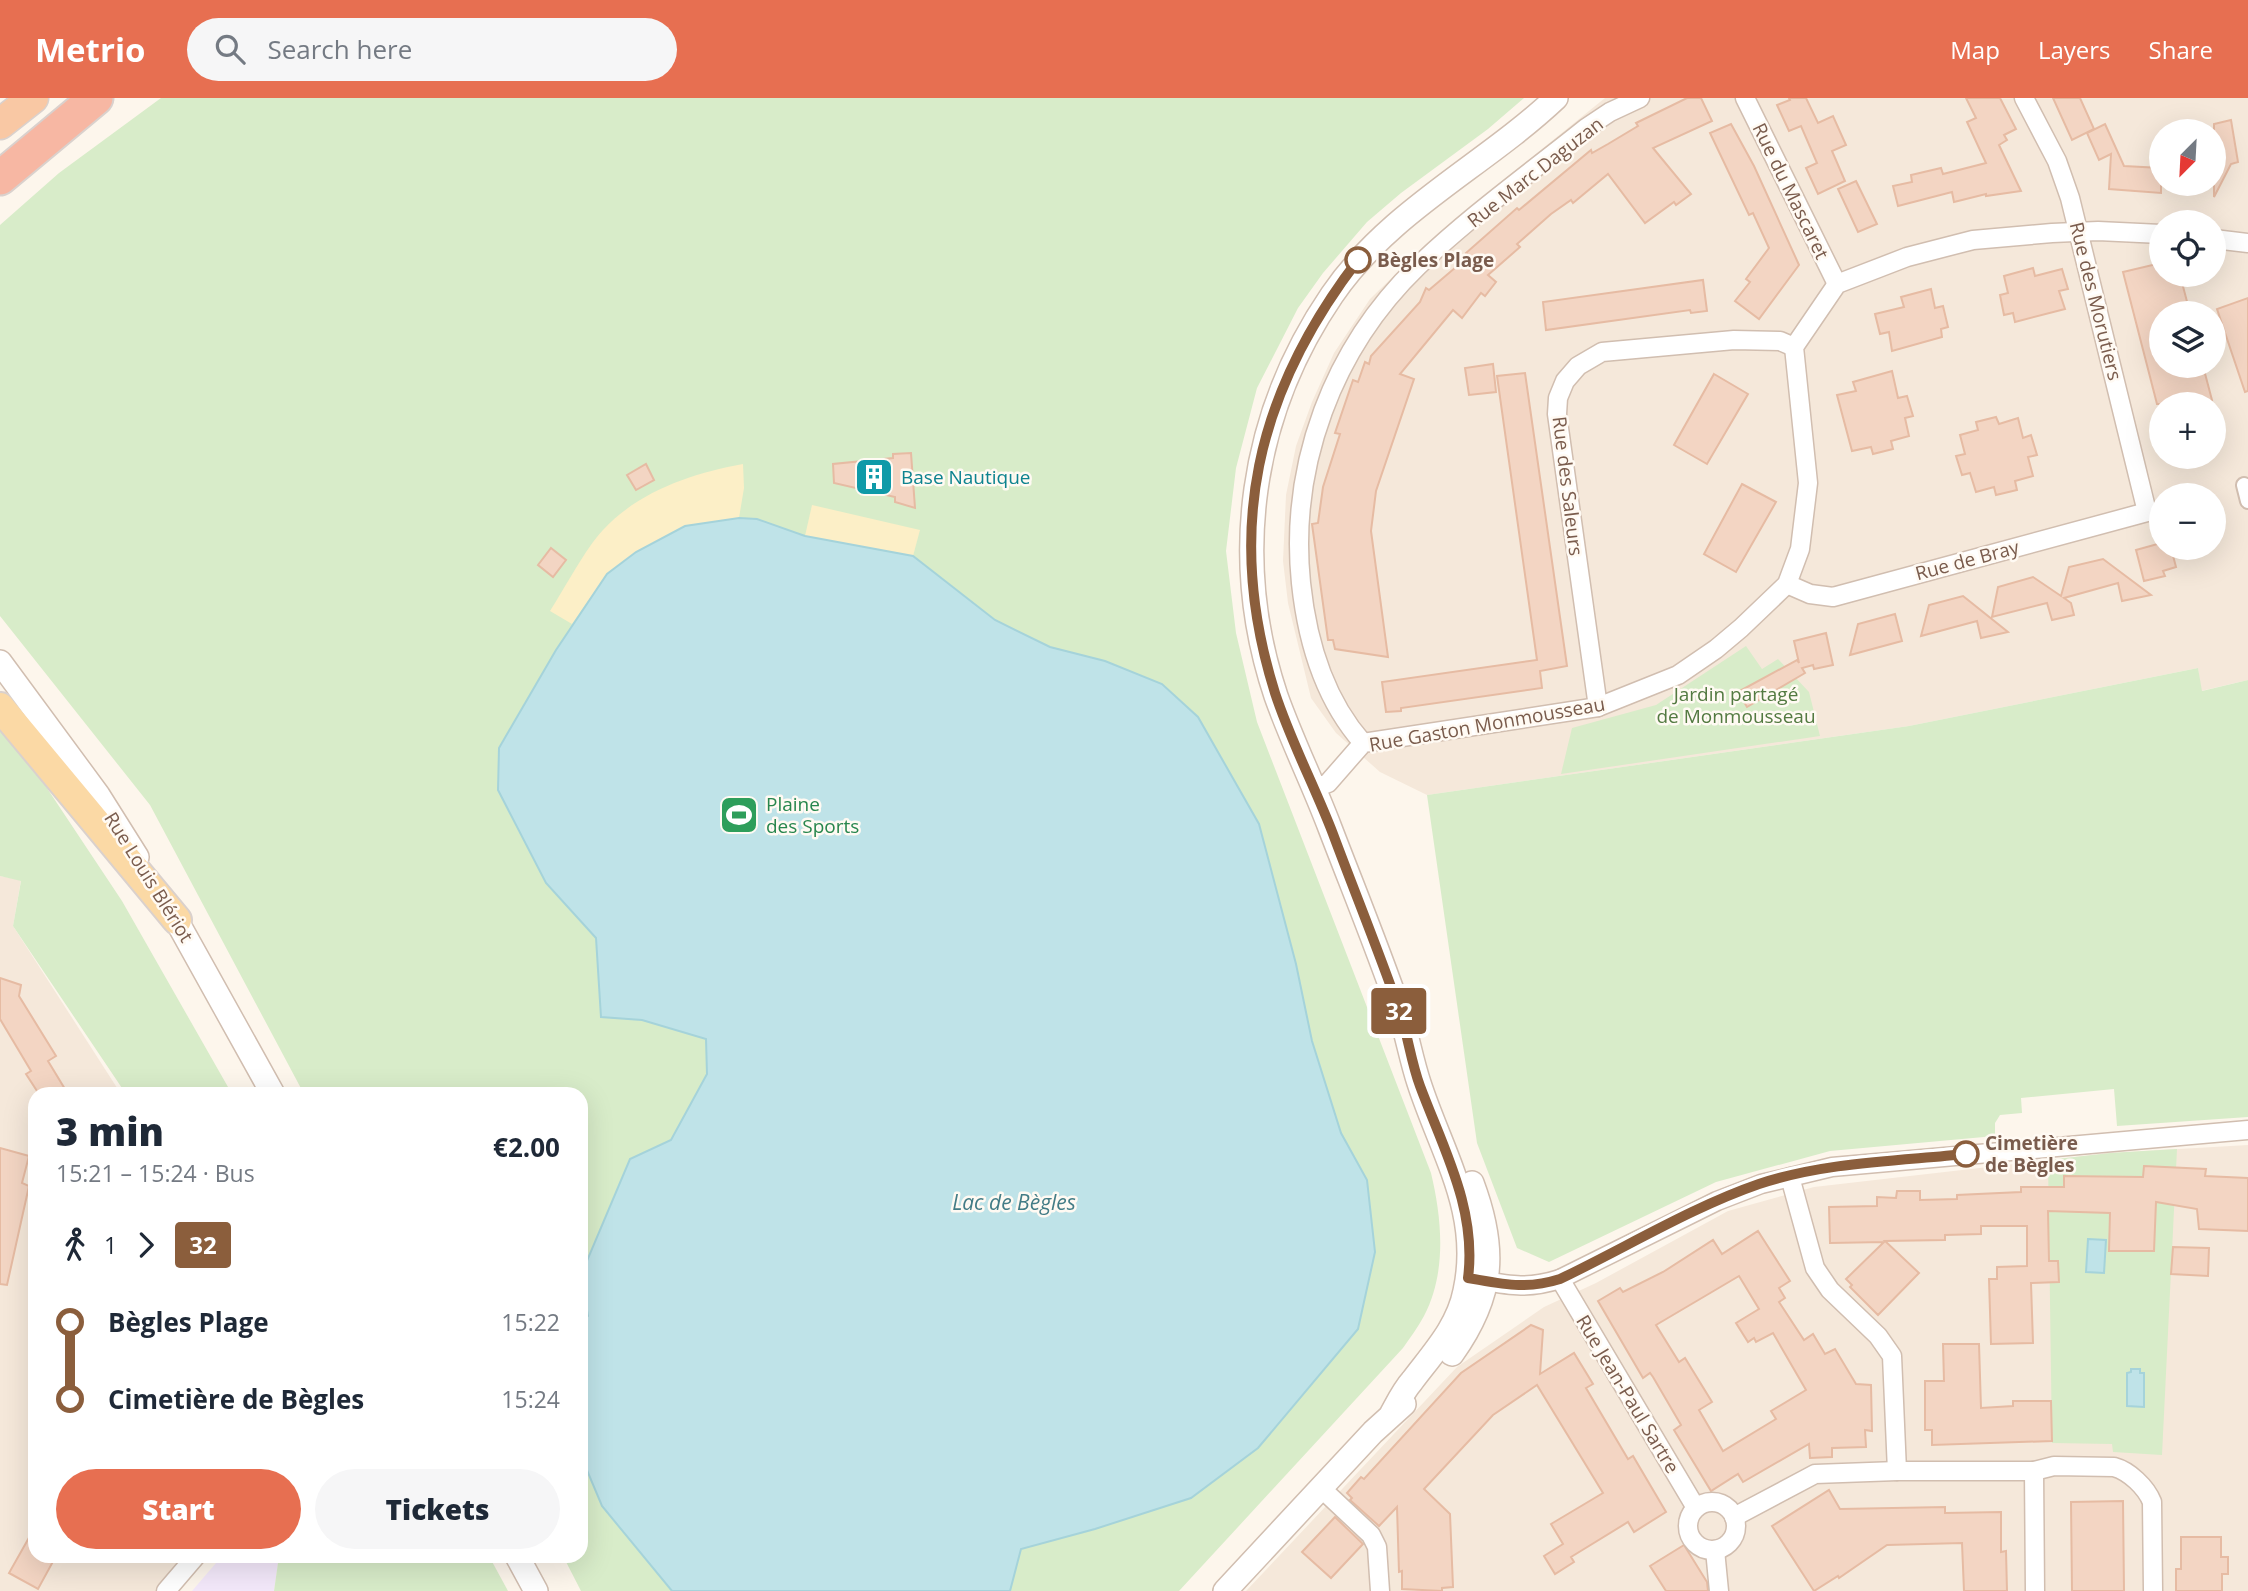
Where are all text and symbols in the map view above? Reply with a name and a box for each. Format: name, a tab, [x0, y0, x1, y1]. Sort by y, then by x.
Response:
search box	[187, 18, 677, 81]
text: Metrio	[35, 27, 145, 72]
icon: search	[211, 30, 249, 68]
text: Search here	[267, 31, 412, 67]
text: Map	[1950, 33, 2000, 66]
text: Layers	[2038, 33, 2111, 66]
text: Share	[2149, 33, 2213, 66]
street label: Rue Marc Daguzan	[1462, 111, 1608, 233]
street label: Rue du Mascaret	[1747, 118, 1835, 264]
north arrow	[2149, 119, 2226, 196]
map controls	[2149, 119, 2226, 560]
button: locate	[2149, 210, 2226, 287]
street label: Rue des Morutiers	[2064, 219, 2128, 383]
marker: Bègles Plage	[1345, 247, 1371, 273]
place label: Bègles Plage	[1377, 247, 1494, 273]
button: layers	[2149, 301, 2226, 378]
button: +	[2149, 392, 2226, 469]
street label: Rue des Saleurs	[1547, 415, 1589, 557]
building icon: Base Nautique	[853, 456, 895, 498]
place label: Base Nautique	[901, 464, 1031, 490]
button: −	[2149, 483, 2226, 560]
street label: Rue de Bray	[1912, 534, 2022, 586]
park label: Jardin partagé de Monmousseau	[1656, 681, 1816, 729]
street label: Rue Gaston Monmousseau	[1367, 690, 1607, 758]
place label: Plaine des Sports	[766, 791, 859, 839]
sports icon: Plaine des Sports	[718, 794, 760, 836]
street label: Rue Louis Blériot	[98, 807, 200, 947]
line badge: 32	[1368, 988, 1430, 1034]
text: 32	[1385, 994, 1413, 1027]
text: 3 min	[56, 1105, 164, 1157]
text: €2.00	[493, 1129, 560, 1165]
place label: Cimetière de Bègles	[1985, 1130, 2078, 1178]
marker: Cimetière de Bègles	[1953, 1141, 1979, 1167]
text: 15:21 – 15:24 · Bus	[56, 1157, 255, 1189]
water label: Lac de Bègles	[952, 1188, 1076, 1216]
icon: walk	[56, 1226, 94, 1264]
icon: forward	[127, 1226, 165, 1264]
text: 32	[189, 1228, 217, 1261]
text: 1	[104, 1229, 117, 1261]
text: Bègles Plage	[108, 1304, 269, 1340]
text: 15:22	[501, 1306, 560, 1338]
street label: Rue Jean-Paul Sartre	[1570, 1310, 1686, 1478]
text: Cimetière de Bègles	[108, 1381, 364, 1417]
text: 15:24	[501, 1383, 560, 1415]
button: Start	[56, 1469, 301, 1549]
button: Tickets	[315, 1469, 560, 1549]

